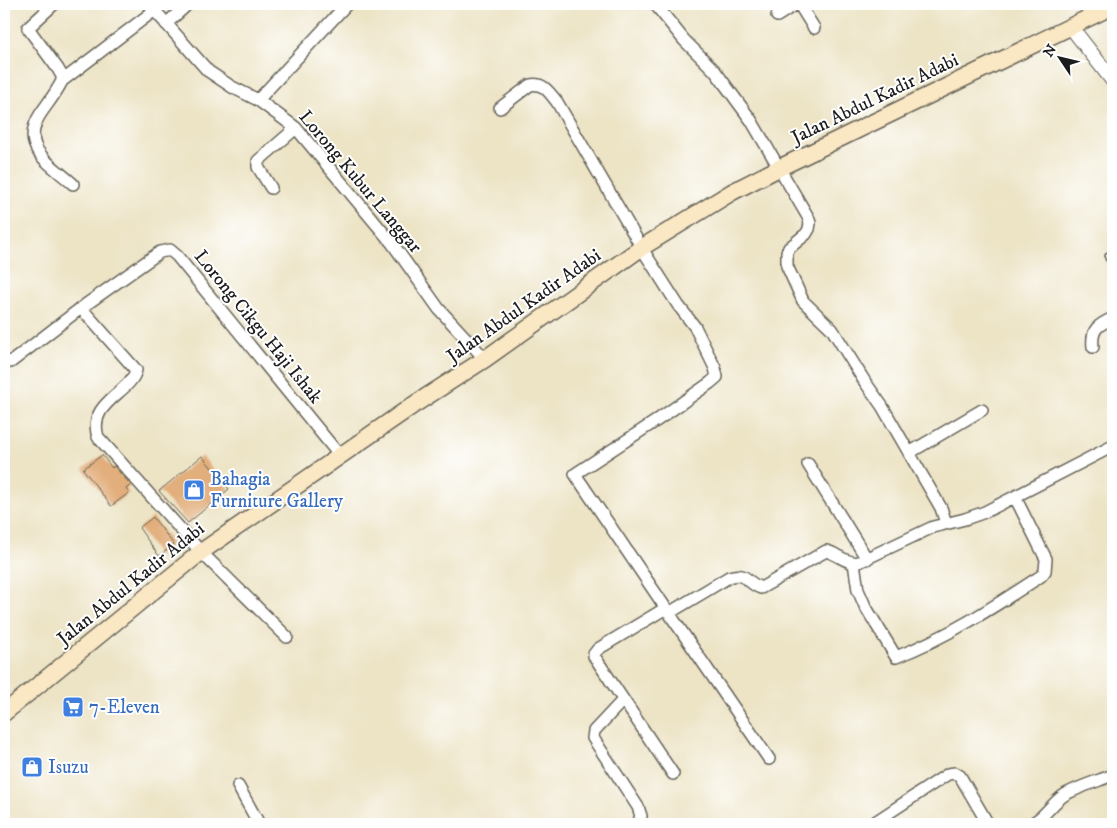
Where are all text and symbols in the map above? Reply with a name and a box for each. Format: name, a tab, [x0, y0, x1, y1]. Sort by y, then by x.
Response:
north arrow	[1034, 32, 1084, 82]
text: N	[1039, 41, 1061, 61]
street label: Jalan Abdul Kadir Adabi	[786, 49, 962, 150]
street label: Lorong Kubur Langgar	[294, 106, 426, 258]
street label: Jalan Abdul Kadir Adabi	[441, 244, 606, 369]
street label: Lorong Cikgu Haji Ishak	[189, 246, 327, 409]
place label: Bahagia Furniture Gallery	[210, 468, 344, 513]
shop icon: Bahagia Furniture Gallery	[182, 478, 206, 502]
street label: Jalan Abdul Kadir Adabi	[51, 517, 209, 652]
supermarket icon: 7-Eleven	[61, 695, 85, 719]
place label: 7-Eleven	[89, 696, 160, 719]
shop icon: Isuzu	[20, 755, 44, 779]
place label: Isuzu	[48, 756, 89, 779]

